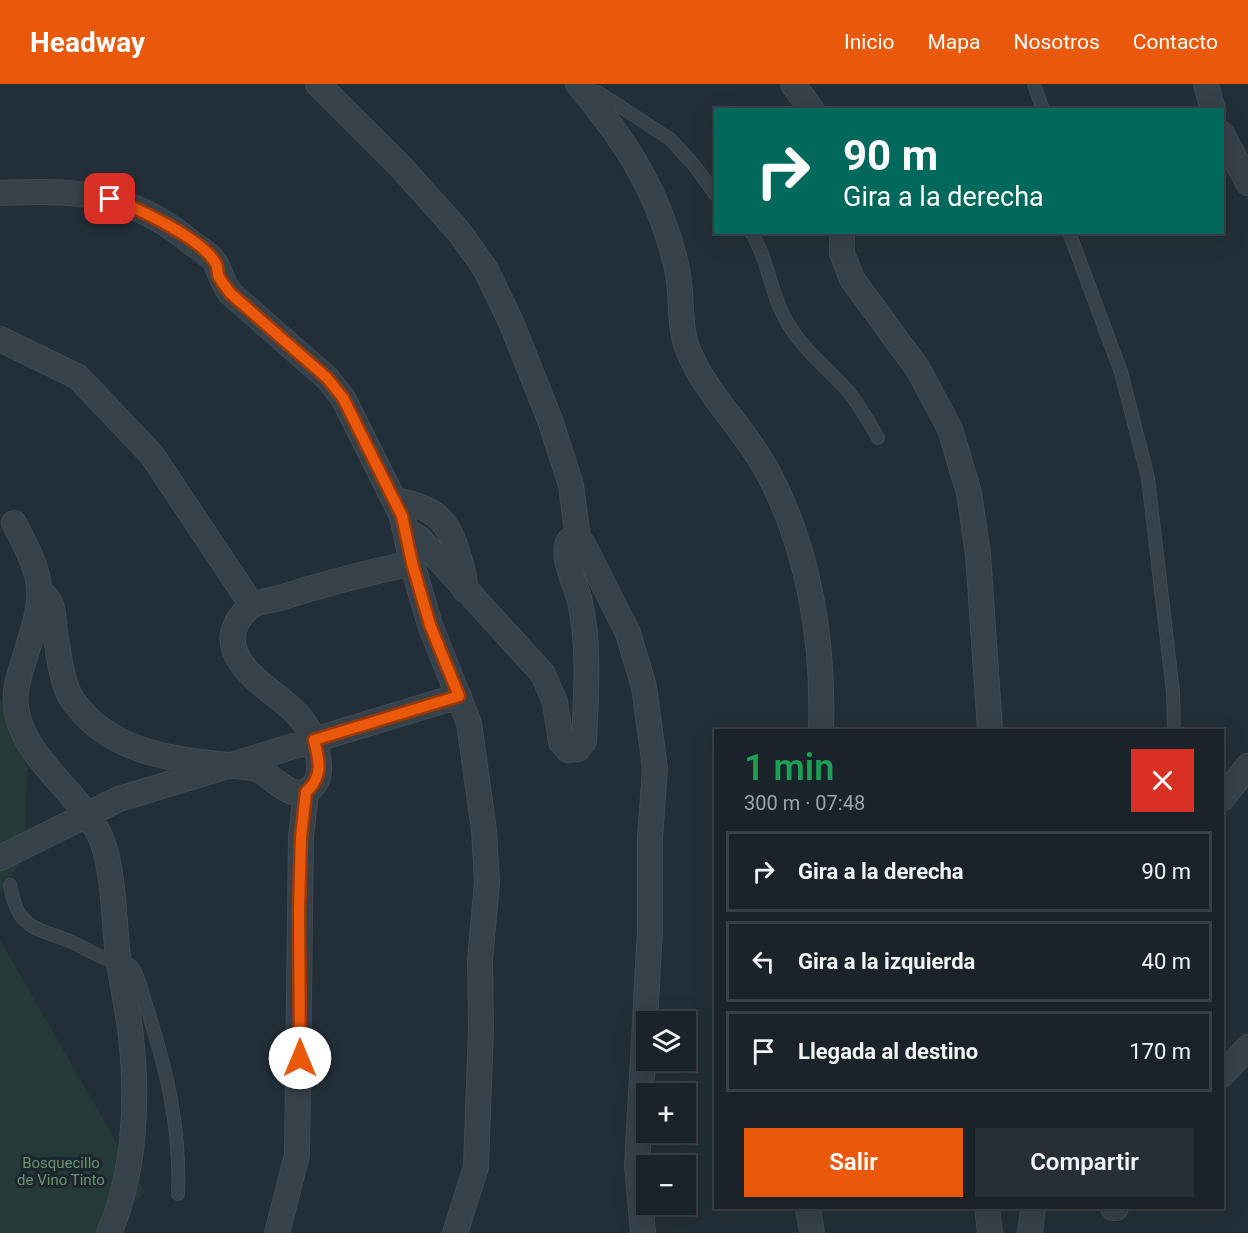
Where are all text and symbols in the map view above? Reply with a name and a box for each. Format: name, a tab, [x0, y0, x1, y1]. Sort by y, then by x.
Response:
text: Headway	[30, 26, 145, 59]
text: Inicio	[844, 30, 894, 54]
text: Mapa	[927, 30, 980, 54]
text: Nosotros	[1013, 30, 1100, 54]
text: Contacto	[1133, 30, 1218, 54]
text: 90 m	[843, 131, 938, 180]
icon: right	[744, 132, 822, 210]
pin	[84, 173, 135, 224]
text: Gira a la derecha	[843, 181, 1044, 213]
icon: arrive	[93, 182, 126, 215]
text: 1 min	[744, 747, 834, 789]
button: close	[1131, 749, 1194, 812]
text: 300 m · 07:48	[744, 791, 865, 815]
icon: right	[747, 855, 780, 888]
text: Gira a la derecha	[798, 859, 964, 884]
text: 90 m	[1142, 859, 1191, 884]
icon: left	[747, 945, 780, 978]
text: Gira a la izquierda	[798, 949, 975, 974]
text: 40 m	[1142, 949, 1191, 974]
map controls	[636, 1011, 696, 1215]
button: layers	[636, 1011, 696, 1071]
position arrow	[268, 1026, 332, 1090]
icon: arrive	[747, 1035, 780, 1068]
text: Llegada al destino	[798, 1039, 978, 1064]
text: 170 m	[1129, 1039, 1191, 1064]
button: +	[636, 1083, 696, 1143]
button: Salir	[744, 1128, 963, 1197]
button: Compartir	[975, 1128, 1194, 1197]
park label: Bosquecillo de Vino Tinto	[17, 1154, 105, 1189]
button: −	[636, 1155, 696, 1215]

